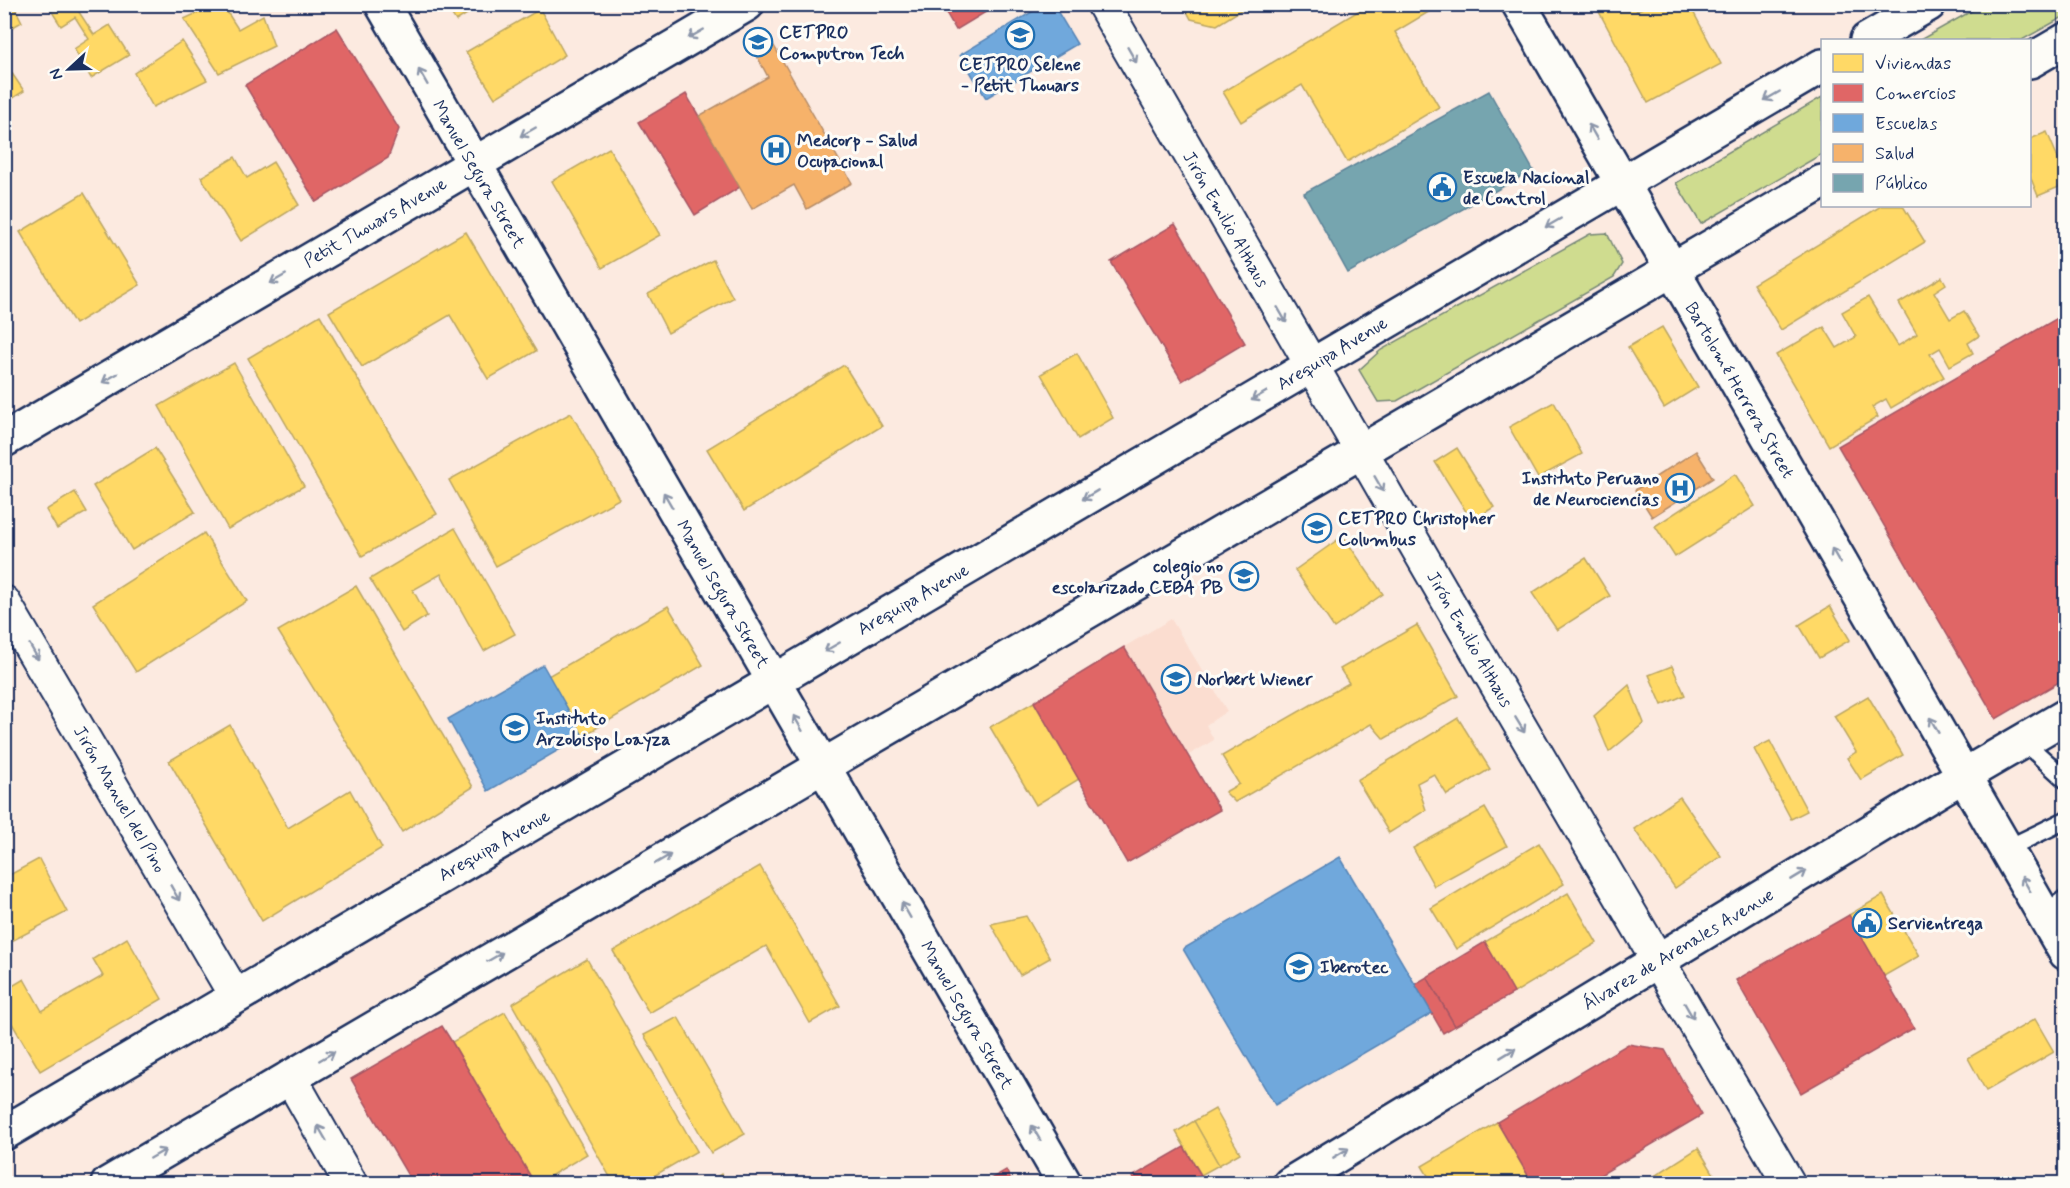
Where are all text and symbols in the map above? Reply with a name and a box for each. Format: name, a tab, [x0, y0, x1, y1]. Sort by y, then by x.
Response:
school or university icon: CETPRO Selene - Petit Thouars	[1004, 19, 1036, 51]
place label: CETPRO Computron Tech	[779, 21, 905, 66]
school or university icon: CETPRO Computron Tech	[742, 26, 774, 58]
one-way arrow	[688, 28, 705, 40]
north arrow	[39, 39, 99, 99]
legend	[1821, 39, 2031, 207]
one-way arrow	[1126, 46, 1138, 63]
text: Viviendas	[1875, 52, 1951, 76]
place label: CETPRO Selene - Petit Thouars	[959, 53, 1081, 98]
text: N	[45, 65, 68, 83]
one-way arrow	[417, 69, 429, 86]
text: Comercios	[1875, 82, 1956, 106]
one-way arrow	[1764, 90, 1781, 102]
street label: Manuel Segura Street	[424, 96, 531, 254]
text: Escuelas	[1875, 112, 1937, 136]
one-way arrow	[1586, 124, 1598, 141]
one-way arrow	[520, 127, 537, 139]
place label: Medcorp - Salud Ocupacional	[797, 129, 918, 174]
hospital icon: Medcorp - Salud Ocupacional	[760, 134, 792, 166]
text: Salud	[1875, 142, 1914, 166]
street label: Jirón Emilio Althaus	[1176, 147, 1274, 292]
place label: Escuela Nacional de Control	[1463, 166, 1589, 211]
public building icon: Escuela Nacional de Control	[1426, 171, 1458, 203]
street label: Petit Thouars Avenue	[299, 172, 452, 274]
text: Público	[1875, 172, 1928, 196]
one-way arrow	[1545, 217, 1562, 229]
one-way arrow	[270, 273, 287, 285]
street label: Bartolomé Herrera Street	[1679, 298, 1800, 483]
one-way arrow	[1276, 306, 1288, 323]
street label: Arequipa Avenue	[1273, 311, 1392, 396]
one-way arrow	[102, 372, 119, 384]
one-way arrow	[1250, 391, 1267, 403]
place label: Instituto Peruano de Neurociencias	[1522, 467, 1659, 512]
hospital icon: Instituto Peruano de Neurociencias	[1664, 472, 1696, 504]
one-way arrow	[1374, 475, 1386, 492]
one-way arrow	[1082, 489, 1099, 501]
one-way arrow	[662, 492, 674, 509]
place label: CETPRO Christopher Columbus	[1338, 507, 1496, 552]
school or university icon: CETPRO Christopher Columbus	[1301, 512, 1333, 544]
street label: Manuel Segura Street	[668, 516, 775, 674]
one-way arrow	[1830, 548, 1842, 565]
place label: colegio no escolarizado CEBA PB	[1052, 555, 1224, 600]
street label: Arequipa Avenue	[853, 558, 974, 642]
school or university icon: colegio no escolarizado CEBA PB	[1228, 560, 1260, 592]
street label: Jirón Emilio Althaus	[1420, 567, 1518, 712]
one-way arrow	[824, 641, 841, 653]
one-way arrow	[28, 643, 40, 660]
school or university icon: Norbert Wiener	[1160, 663, 1192, 695]
place label: Norbert Wiener	[1197, 668, 1313, 692]
place label: Instituto Arzobispo Loayza	[536, 707, 671, 752]
school or university icon: Instituto Arzobispo Loayza	[499, 712, 531, 744]
one-way arrow	[791, 715, 803, 732]
one-way arrow	[1514, 716, 1526, 733]
one-way arrow	[1928, 717, 1940, 734]
street label: Jirón Manuel del Pino	[67, 722, 171, 877]
street label: Arequipa Avenue	[434, 804, 555, 888]
one-way arrow	[654, 852, 671, 864]
one-way arrow	[1790, 869, 1807, 881]
one-way arrow	[2020, 876, 2032, 893]
street label: Álvarez de Arenales Avenue	[1578, 883, 1779, 1017]
one-way arrow	[170, 884, 182, 901]
one-way arrow	[900, 902, 912, 919]
public building icon: Servientrega	[1851, 907, 1883, 939]
place label: Servientrega	[1888, 912, 1983, 936]
street label: Manuel Segura Street	[912, 937, 1019, 1095]
one-way arrow	[486, 951, 503, 963]
school or university icon: Iberotec	[1283, 951, 1315, 983]
place label: Iberotec	[1320, 956, 1389, 980]
one-way arrow	[1683, 1002, 1695, 1019]
one-way arrow	[1499, 1046, 1516, 1058]
one-way arrow	[318, 1049, 335, 1061]
one-way arrow	[316, 1125, 328, 1142]
one-way arrow	[1029, 1125, 1041, 1142]
one-way arrow	[1332, 1147, 1349, 1159]
one-way arrow	[149, 1148, 166, 1160]

